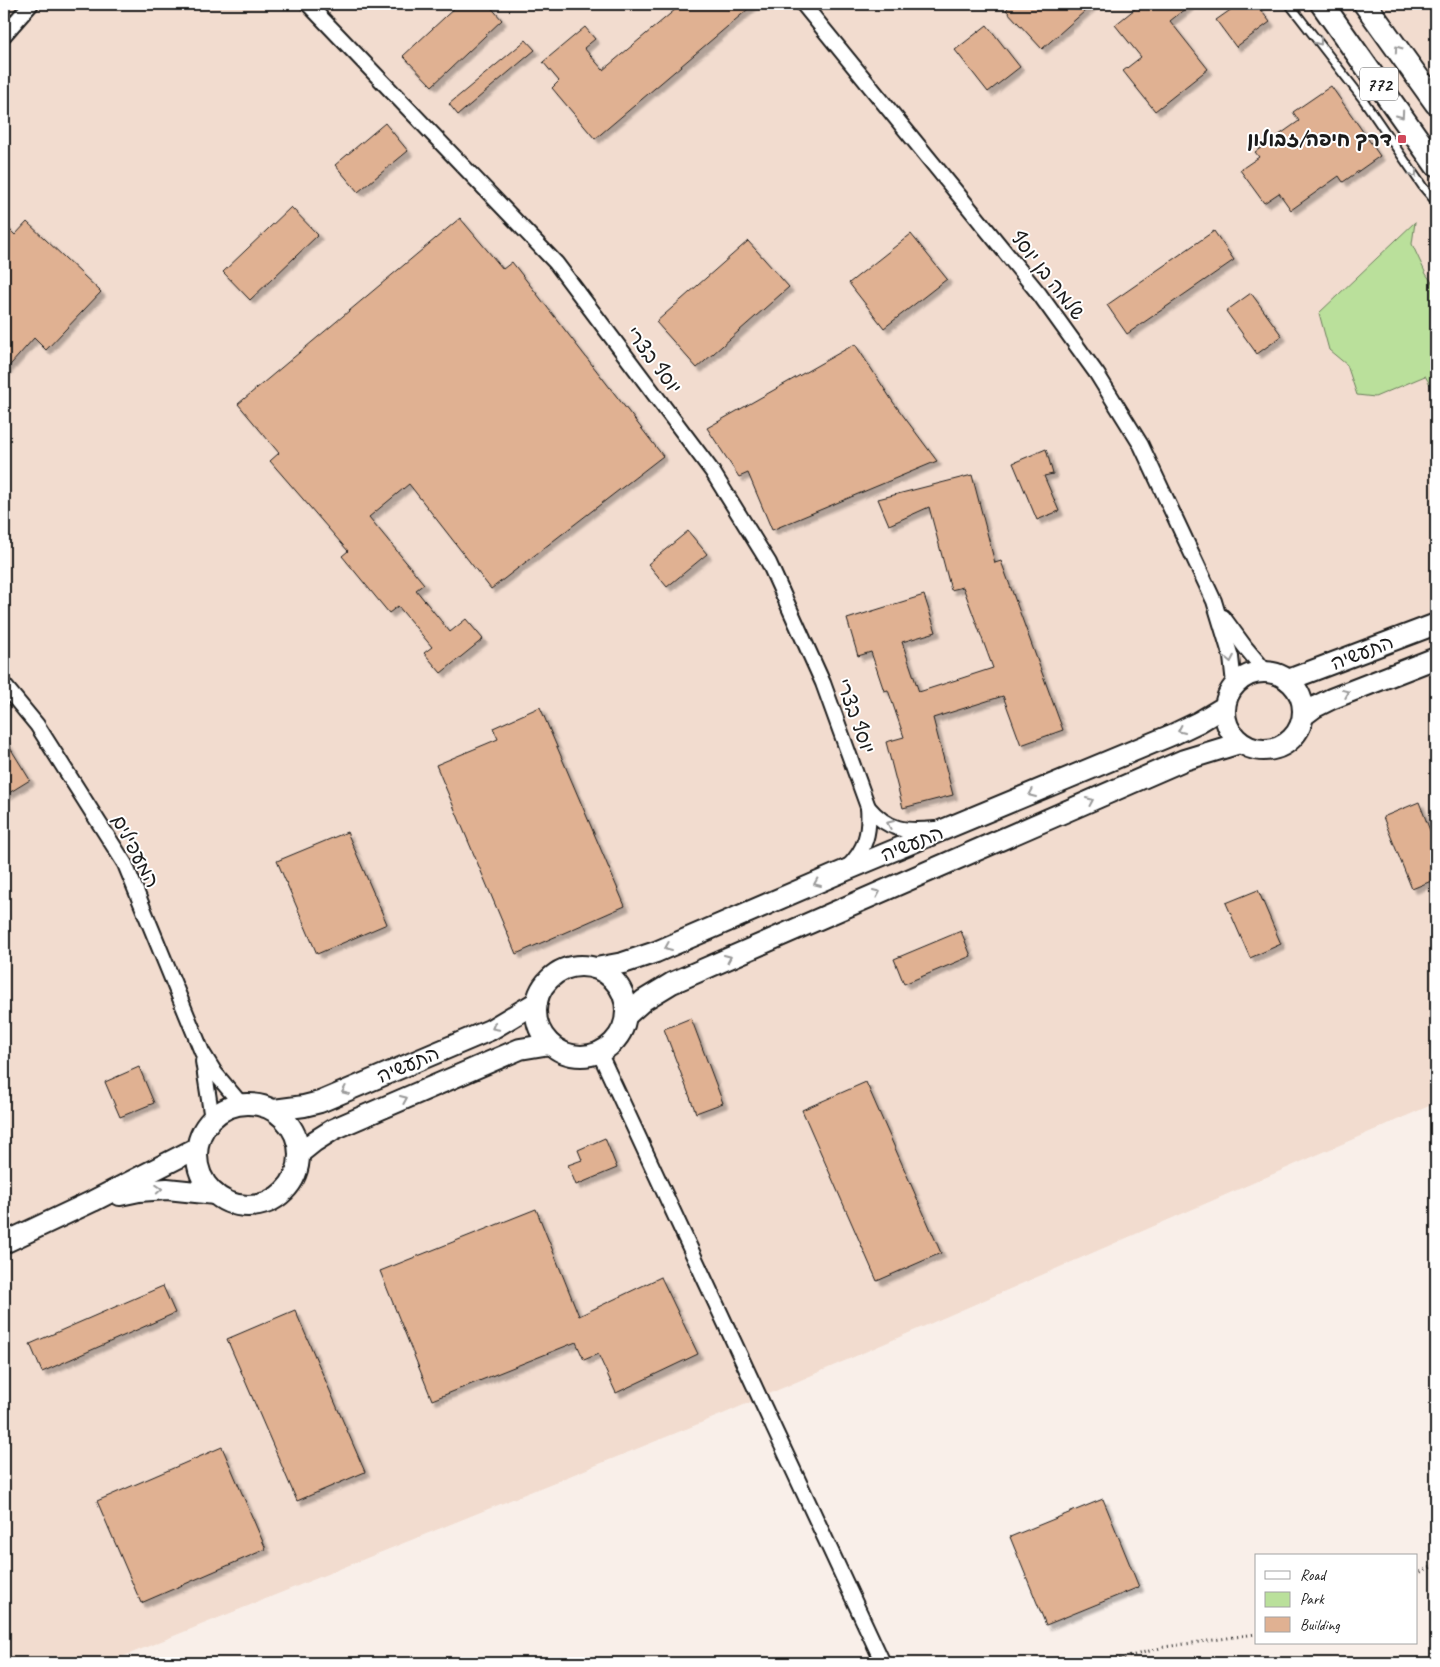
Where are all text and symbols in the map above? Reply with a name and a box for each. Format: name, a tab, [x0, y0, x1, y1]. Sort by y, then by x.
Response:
one-way arrow	[1314, 36, 1322, 45]
one-way arrow	[1395, 45, 1404, 55]
road number: 772	[1360, 68, 1398, 100]
one-way arrow	[1395, 109, 1404, 119]
place label: דרך חיפה/זבולון	[1247, 127, 1392, 152]
marker: דרך חיפה/זבולון	[1396, 133, 1408, 145]
one-way arrow	[1408, 168, 1417, 178]
street label: שלמה בן יוסף	[1005, 226, 1091, 325]
street label: יוסף בצרי	[620, 322, 687, 399]
street label: התעשיה	[1327, 629, 1397, 676]
one-way arrow	[1225, 655, 1235, 664]
street label: יוסף בצרי	[830, 675, 881, 757]
one-way arrow	[1341, 689, 1350, 700]
one-way arrow	[1177, 724, 1186, 735]
one-way arrow	[1028, 787, 1037, 798]
one-way arrow	[1085, 796, 1094, 807]
street label: המעפילים	[106, 810, 165, 892]
street label: התעשיה	[877, 820, 947, 867]
one-way arrow	[886, 820, 895, 831]
one-way arrow	[813, 876, 822, 887]
one-way arrow	[872, 889, 881, 900]
one-way arrow	[664, 941, 673, 952]
one-way arrow	[723, 954, 732, 965]
one-way arrow	[491, 1021, 500, 1031]
street label: התעשיה	[373, 1040, 443, 1089]
one-way arrow	[341, 1084, 350, 1095]
one-way arrow	[399, 1094, 408, 1105]
one-way arrow	[155, 1184, 163, 1195]
legend	[1255, 1554, 1418, 1644]
text: Road	[1300, 1566, 1327, 1585]
text: Park	[1300, 1590, 1325, 1609]
text: Building	[1300, 1616, 1340, 1635]

